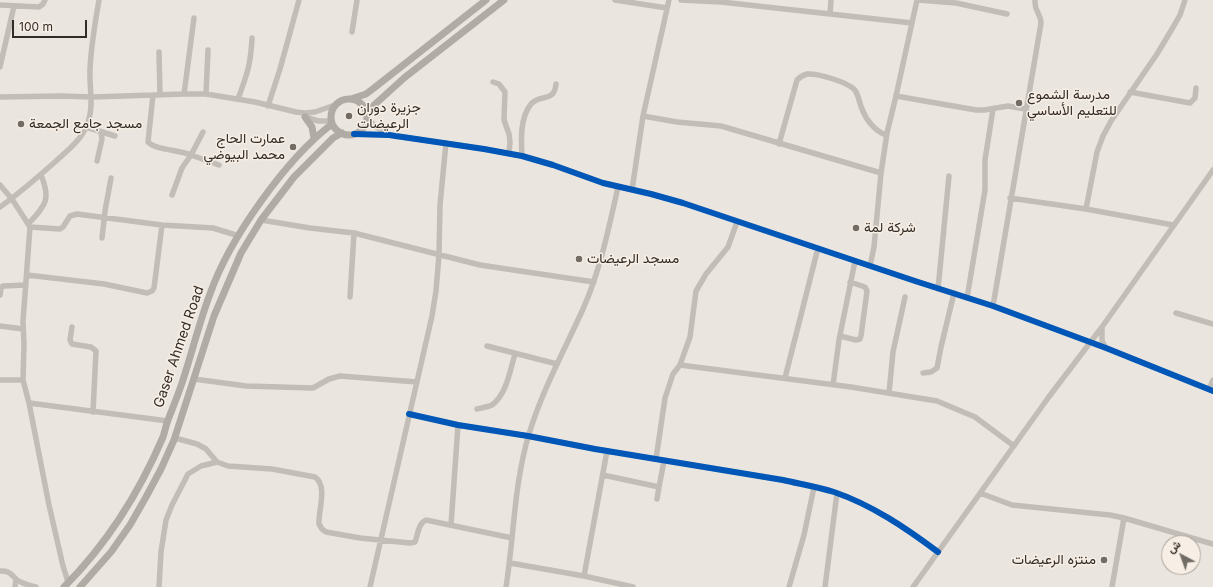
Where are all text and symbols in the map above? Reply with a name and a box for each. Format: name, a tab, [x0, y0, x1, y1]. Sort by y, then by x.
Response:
scale bar	[14, 12, 89, 38]
text: 100 m	[19, 19, 53, 34]
place label: مدرسة الشموع للتعليم الأساسي	[1027, 87, 1117, 120]
marker: مدرسة الشموع للتعليم الأساسي	[1014, 98, 1024, 108]
place label: جزيرة دوران الرعيضات	[357, 100, 421, 132]
marker: جزيرة دوران الرعيضات	[344, 111, 354, 121]
place label: مسجد جامع الجمعة	[29, 116, 142, 132]
marker: مسجد جامع الجمعة	[16, 119, 26, 129]
place label: عمارت الحاج محمد البيوضي	[204, 131, 285, 164]
marker: عمارت الحاج محمد البيوضي	[288, 142, 298, 152]
place label: شركة لمة	[864, 220, 916, 236]
marker: شركة لمة	[851, 223, 861, 233]
place label: مسجد الرعيضات	[587, 251, 679, 267]
marker: مسجد الرعيضات	[574, 254, 584, 264]
street label: Gaser Ahmed Road	[150, 284, 208, 410]
north arrow	[1161, 535, 1201, 575]
text: ش	[1164, 537, 1183, 556]
place label: منتزه الرعيضات	[1012, 552, 1096, 568]
marker: منتزه الرعيضات	[1099, 555, 1109, 565]

